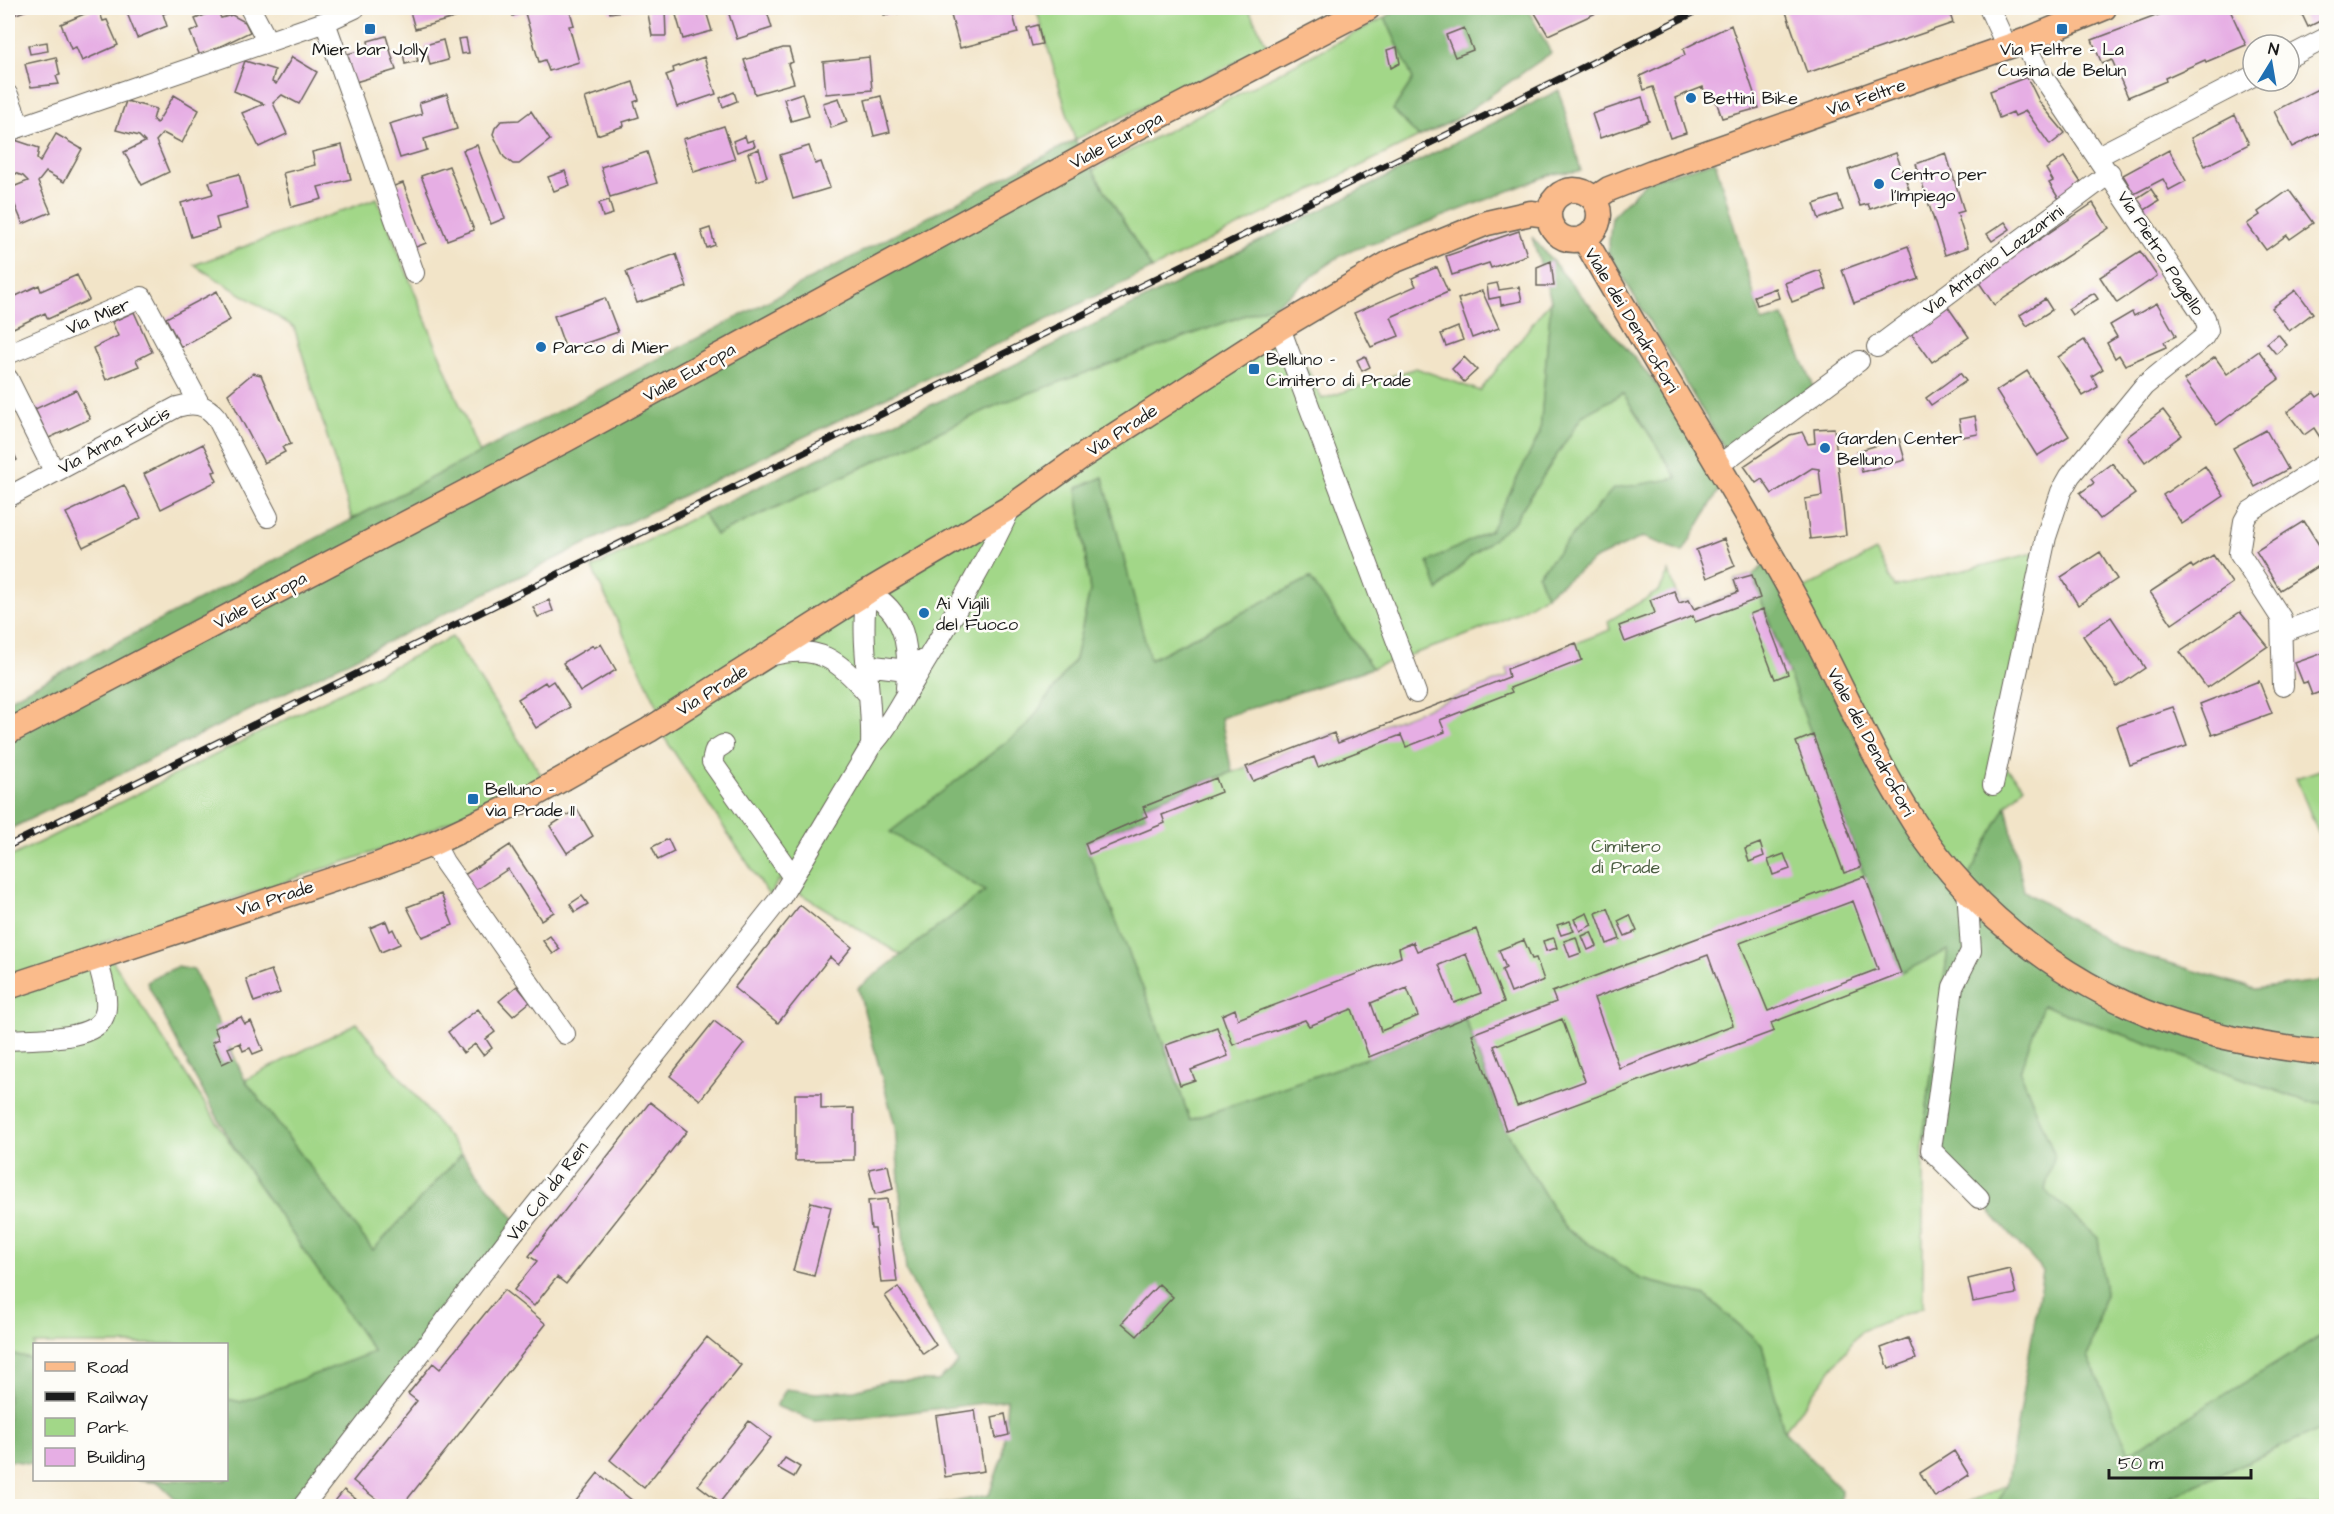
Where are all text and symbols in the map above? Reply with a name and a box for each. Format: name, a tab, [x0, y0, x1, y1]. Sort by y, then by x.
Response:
marker: Mier bar Jolly	[363, 22, 377, 36]
marker: Via Feltre - La Cusina de Belun	[2055, 22, 2069, 36]
north arrow	[2241, 33, 2301, 93]
place label: Mier bar Jolly	[312, 37, 428, 63]
place label: Via Feltre - La Cusina de Belun	[1998, 37, 2126, 83]
text: N	[2267, 38, 2281, 61]
street label: Via Feltre	[1823, 72, 1909, 123]
place label: Bettini Bike	[1703, 86, 1798, 111]
marker: Bettini Bike	[1684, 91, 1698, 105]
street label: Viale Europa	[1065, 105, 1167, 175]
place label: Centro per l'Impiego	[1891, 162, 1987, 209]
marker: Centro per l'Impiego	[1872, 177, 1886, 191]
street label: Via Pietro Pagello	[2110, 186, 2210, 321]
street label: Via Antonio Lazzarini	[1918, 199, 2069, 322]
street label: Viale dei Dendrofori	[1578, 243, 1685, 398]
street label: Via Mier	[62, 292, 134, 341]
place label: Parco di Mier	[553, 335, 669, 360]
street label: Viale Europa	[639, 337, 740, 408]
marker: Parco di Mier	[534, 340, 548, 354]
place label: Belluno - Cimitero di Prade	[1266, 347, 1411, 393]
marker: Belluno - Cimitero di Prade	[1247, 362, 1261, 376]
street label: Via Prade	[1082, 398, 1163, 463]
street label: Via Anna Fulcis	[54, 400, 175, 481]
place label: Garden Center Belluno	[1837, 426, 1962, 472]
marker: Garden Center Belluno	[1818, 441, 1832, 455]
street label: Viale Europa	[209, 565, 311, 635]
place label: Ai Vigili del Fuoco	[936, 591, 1018, 637]
marker: Ai Vigili del Fuoco	[917, 606, 931, 620]
street label: Via Prade	[672, 659, 753, 722]
street label: Viale dei Dendrofori	[1821, 664, 1920, 821]
place label: Belluno - via Prade 11	[485, 777, 575, 823]
marker: Belluno - via Prade 11	[466, 792, 480, 806]
park label: Cimitero di Prade	[1591, 834, 1661, 880]
street label: Via Prade	[233, 874, 317, 923]
street label: Via Col da Ren	[500, 1136, 594, 1246]
legend	[33, 1343, 228, 1481]
text: Road	[87, 1355, 128, 1380]
text: Railway	[87, 1385, 148, 1411]
text: Park	[87, 1415, 129, 1440]
scale bar	[2109, 1442, 2252, 1480]
text: Building	[87, 1445, 145, 1471]
text: 50 m	[2118, 1451, 2163, 1476]

